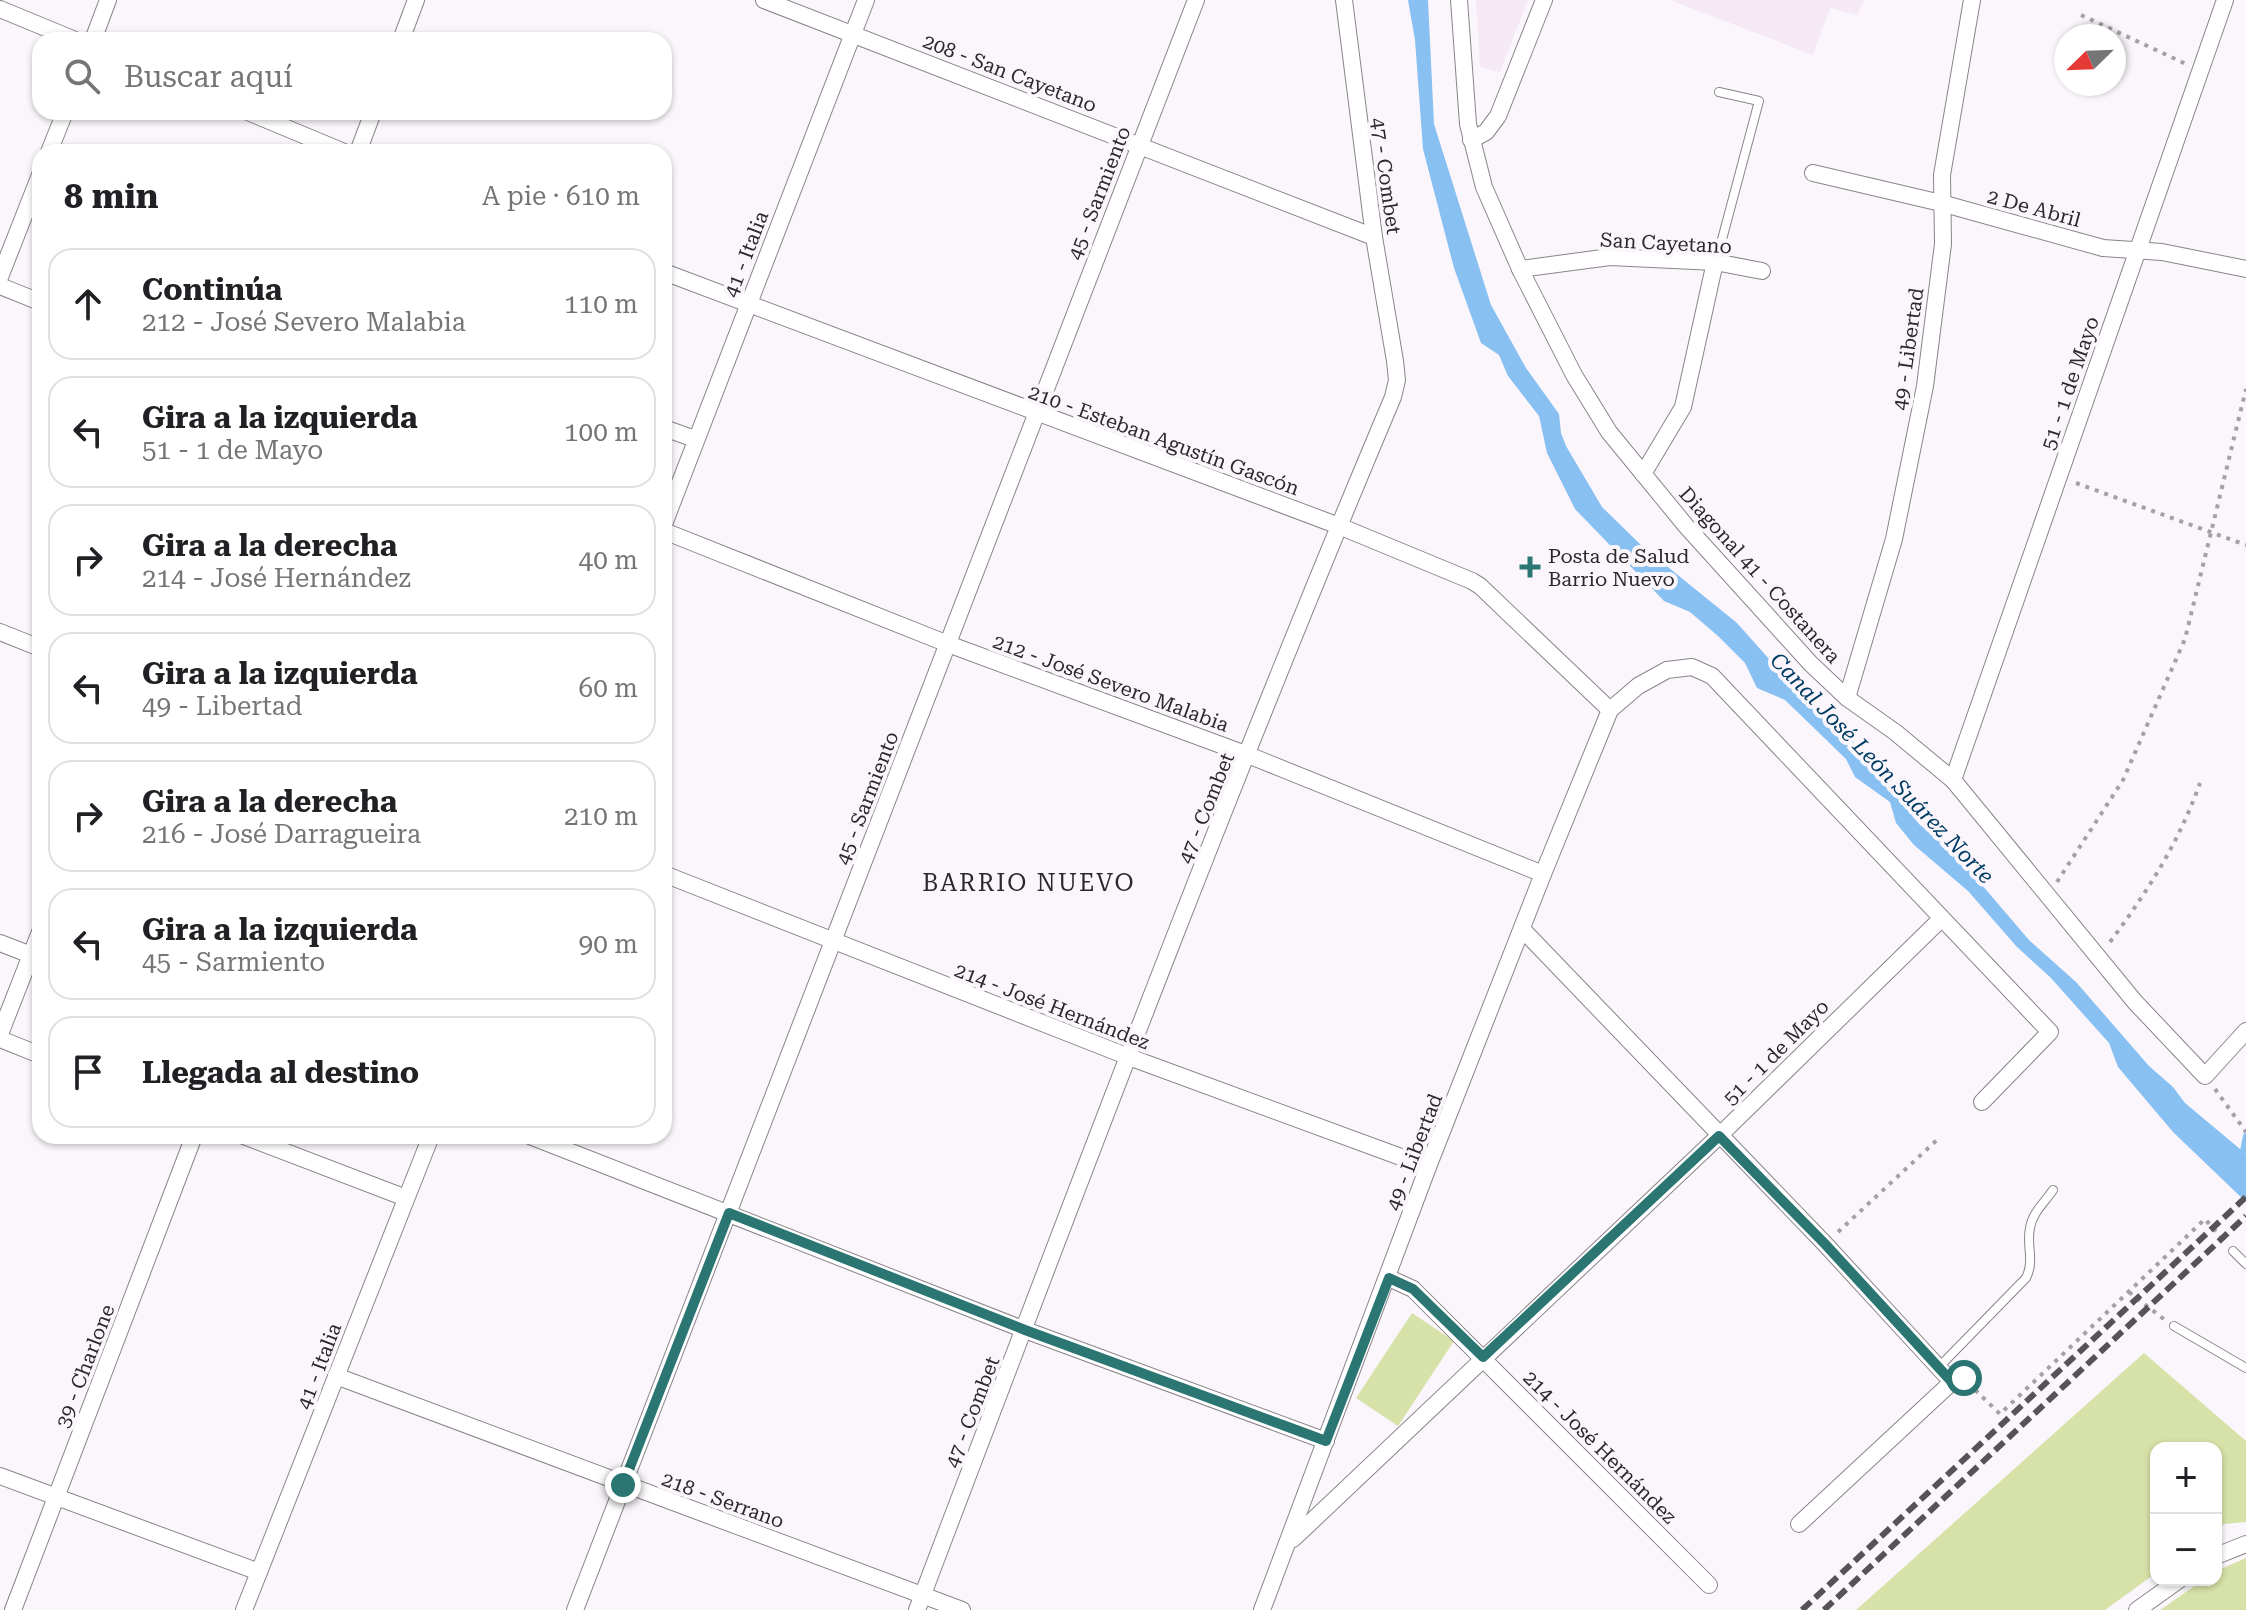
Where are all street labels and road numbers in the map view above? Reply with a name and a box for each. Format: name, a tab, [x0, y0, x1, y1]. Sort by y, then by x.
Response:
street label: 208 - San Cayetano	[920, 29, 1100, 117]
street label: 47 - Combet	[1366, 116, 1406, 236]
street label: 45 - Sarmiento	[1063, 123, 1135, 263]
street label: 2 De Abril	[1985, 184, 2083, 232]
street label: 41 - Italia	[719, 207, 773, 301]
street label: San Cayetano	[1600, 228, 1732, 258]
street label: 49 - Libertad	[1888, 286, 1928, 412]
street label: 51 - 1 de Mayo	[2036, 313, 2104, 453]
street label: 210 - Esteban Agustín Gascón	[1025, 380, 1303, 500]
street label: Diagonal 41 - Costanera	[1674, 482, 1846, 668]
street label: 212 - José Severo Malabia	[990, 629, 1232, 737]
street label: 45 - Sarmiento	[831, 728, 903, 868]
street label: 47 - Combet	[1173, 749, 1239, 867]
street label: 214 - José Hernández	[951, 958, 1153, 1054]
street label: 51 - 1 de Mayo	[1718, 994, 1834, 1110]
street label: 49 - Libertad	[1381, 1090, 1447, 1214]
street label: 39 - Charlone	[51, 1301, 120, 1431]
street label: 41 - Italia	[292, 1319, 346, 1413]
street label: 47 - Combet	[940, 1352, 1004, 1471]
street label: 214 - José Hernández	[1518, 1365, 1682, 1529]
street label: 218 - Serrano	[658, 1467, 788, 1533]

